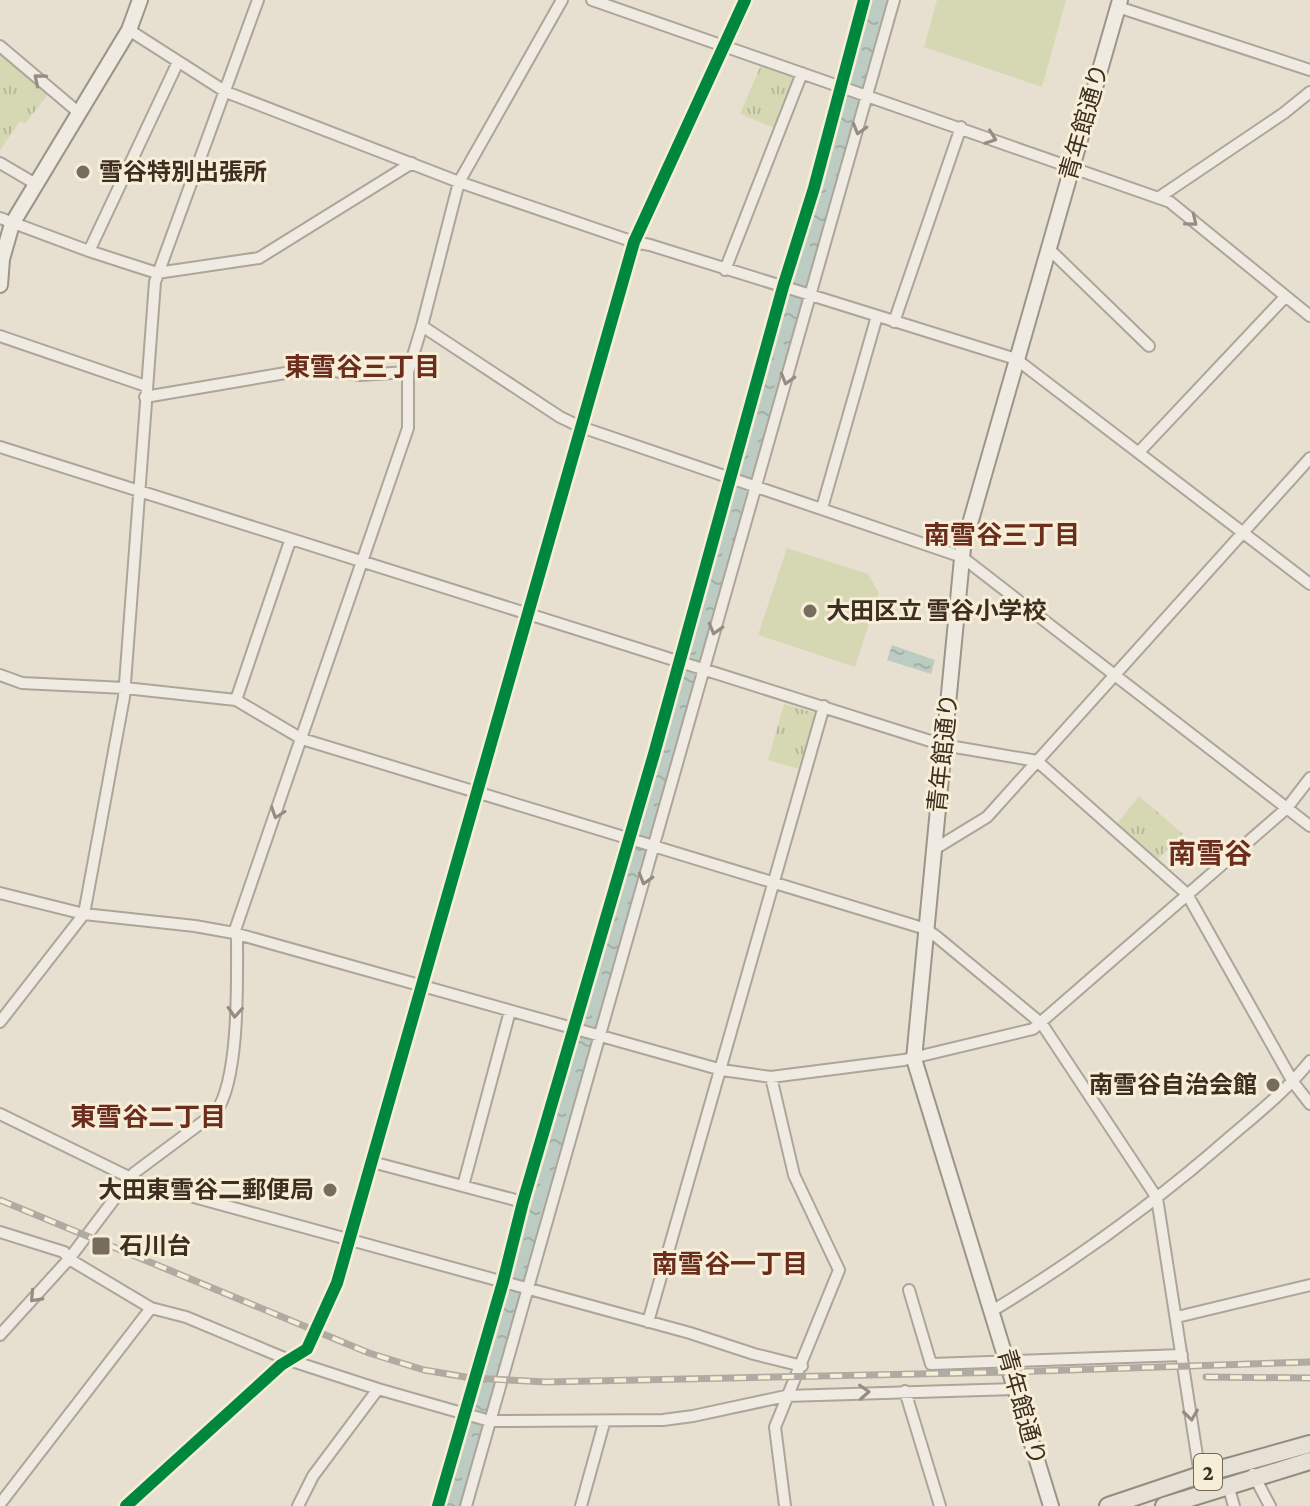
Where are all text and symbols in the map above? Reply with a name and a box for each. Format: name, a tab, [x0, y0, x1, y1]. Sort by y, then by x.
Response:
street label: 青年館通り	[1054, 60, 1113, 183]
one-way arrow	[34, 74, 48, 89]
one-way arrow	[852, 122, 868, 136]
one-way arrow	[983, 128, 997, 145]
place label: 雪谷特別出張所	[99, 158, 267, 185]
marker: 雪谷特別出張所	[74, 163, 92, 181]
one-way arrow	[1183, 211, 1198, 225]
district label: 東雪谷三丁目	[284, 353, 440, 382]
one-way arrow	[780, 372, 796, 386]
district label: 南雪谷三丁目	[924, 521, 1080, 550]
place label: 大田区立 雪谷小学校	[826, 597, 1047, 624]
marker: 大田区立 雪谷小学校	[801, 602, 819, 620]
one-way arrow	[708, 621, 724, 635]
street label: 青年館通り	[923, 692, 962, 814]
one-way arrow	[271, 805, 287, 819]
district label: 南雪谷	[1168, 838, 1252, 869]
one-way arrow	[638, 872, 654, 886]
one-way arrow	[227, 1006, 244, 1019]
place label: 南雪谷自治会館	[1089, 1071, 1257, 1098]
marker: 南雪谷自治会館	[1264, 1076, 1282, 1094]
district label: 東雪谷二丁目	[70, 1103, 226, 1132]
place label: 大田東雪谷二郵便局	[98, 1176, 314, 1203]
marker: 大田東雪谷二郵便局	[321, 1181, 339, 1199]
place label: 石川台	[119, 1232, 191, 1259]
marker: 石川台	[90, 1235, 112, 1257]
district label: 南雪谷一丁目	[652, 1250, 808, 1279]
one-way arrow	[29, 1288, 44, 1302]
street label: 青年館通り	[993, 1345, 1052, 1468]
one-way arrow	[858, 1384, 871, 1401]
one-way arrow	[1182, 1408, 1199, 1422]
road number: 2	[1194, 1454, 1222, 1490]

